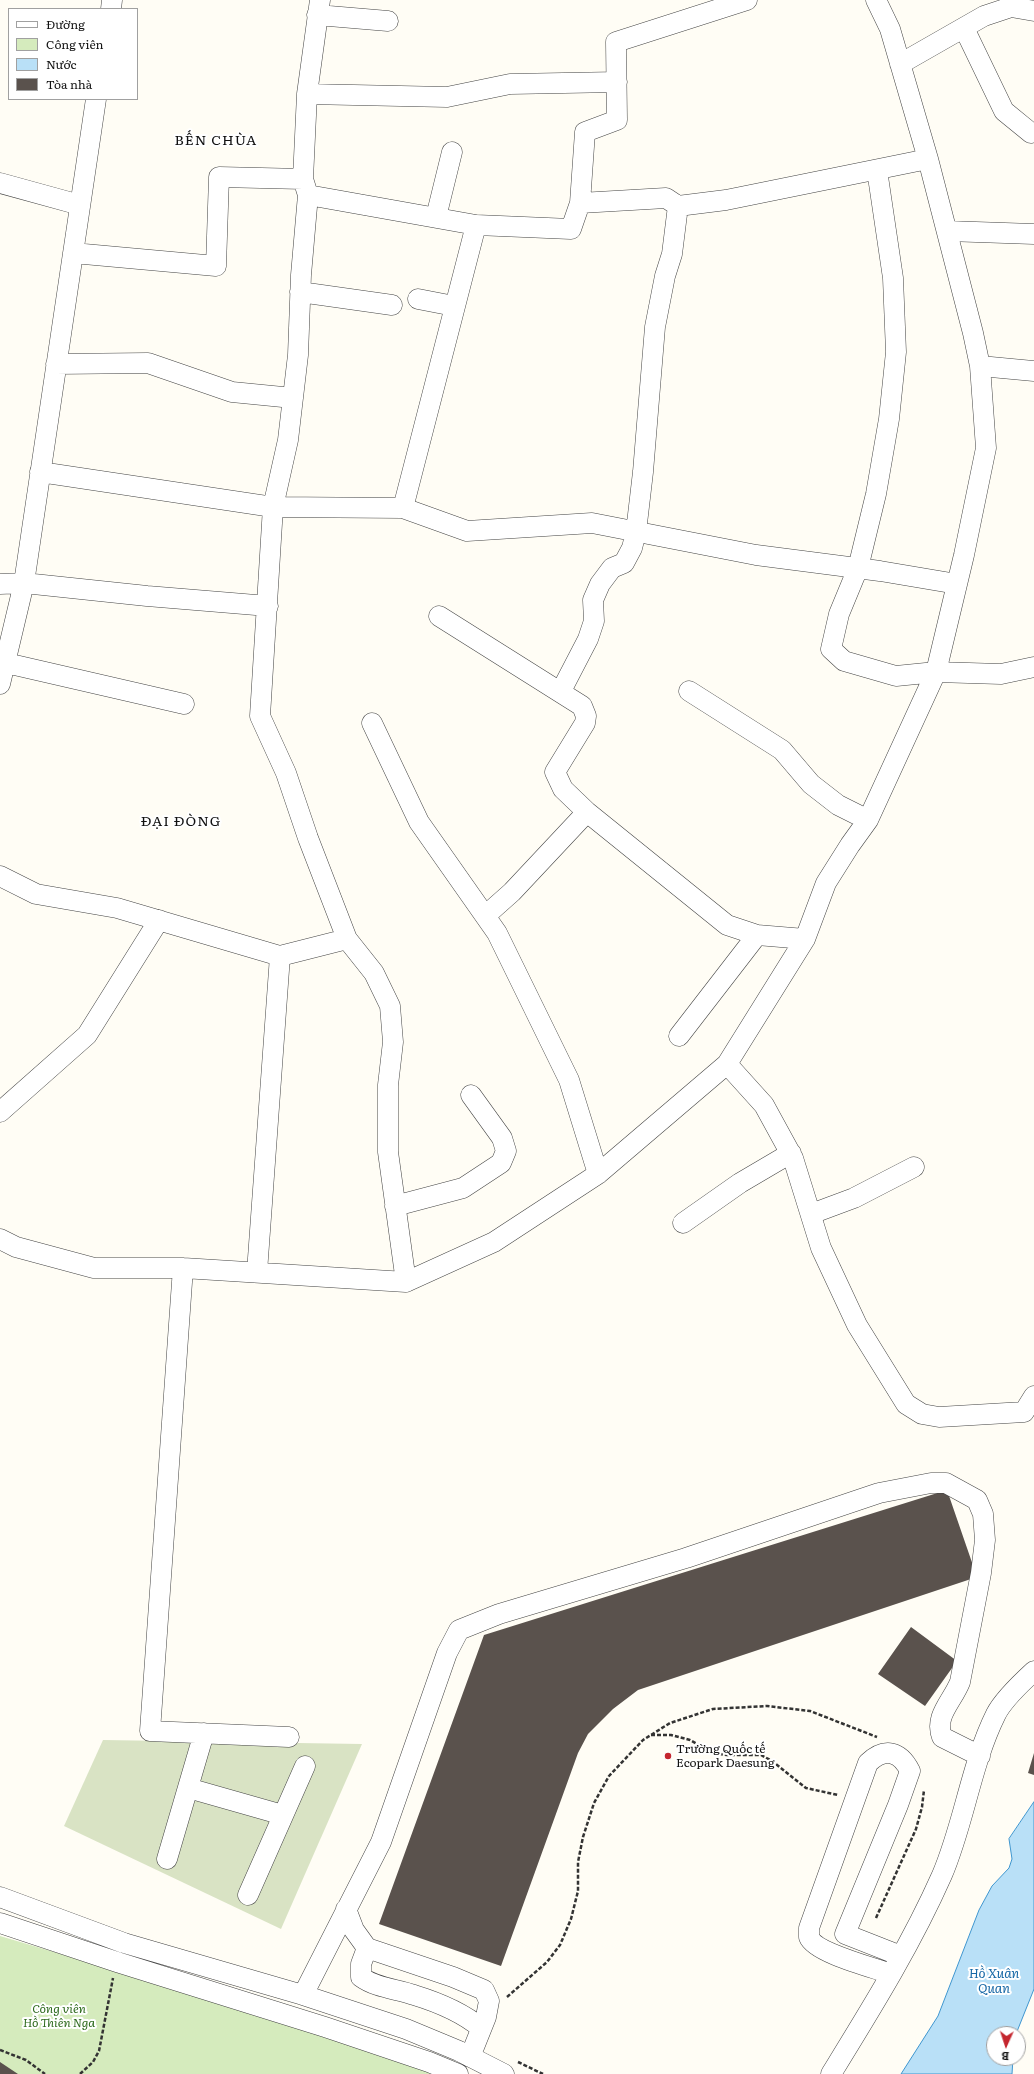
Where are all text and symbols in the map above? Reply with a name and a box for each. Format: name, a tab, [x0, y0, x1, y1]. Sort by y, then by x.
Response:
legend	[8, 8, 138, 100]
text: Đường	[46, 15, 85, 33]
text: Công viên	[46, 35, 104, 53]
text: Nước	[46, 55, 77, 73]
text: Tòa nhà	[46, 75, 92, 93]
district label: BẾN CHÙA	[175, 133, 257, 149]
district label: ĐẠI ĐÒNG	[141, 814, 221, 830]
place label: Trường Quốc tế Ecopark Daesung	[676, 1742, 775, 1770]
marker: Trường Quốc tế Ecopark Daesung	[663, 1751, 673, 1761]
water label: Hồ Xuân Quan	[969, 1966, 1019, 1997]
park label: Công viên Hồ Thiên Nga	[23, 2002, 95, 2030]
north arrow	[986, 2026, 1026, 2066]
text: B	[1001, 2049, 1010, 2065]

